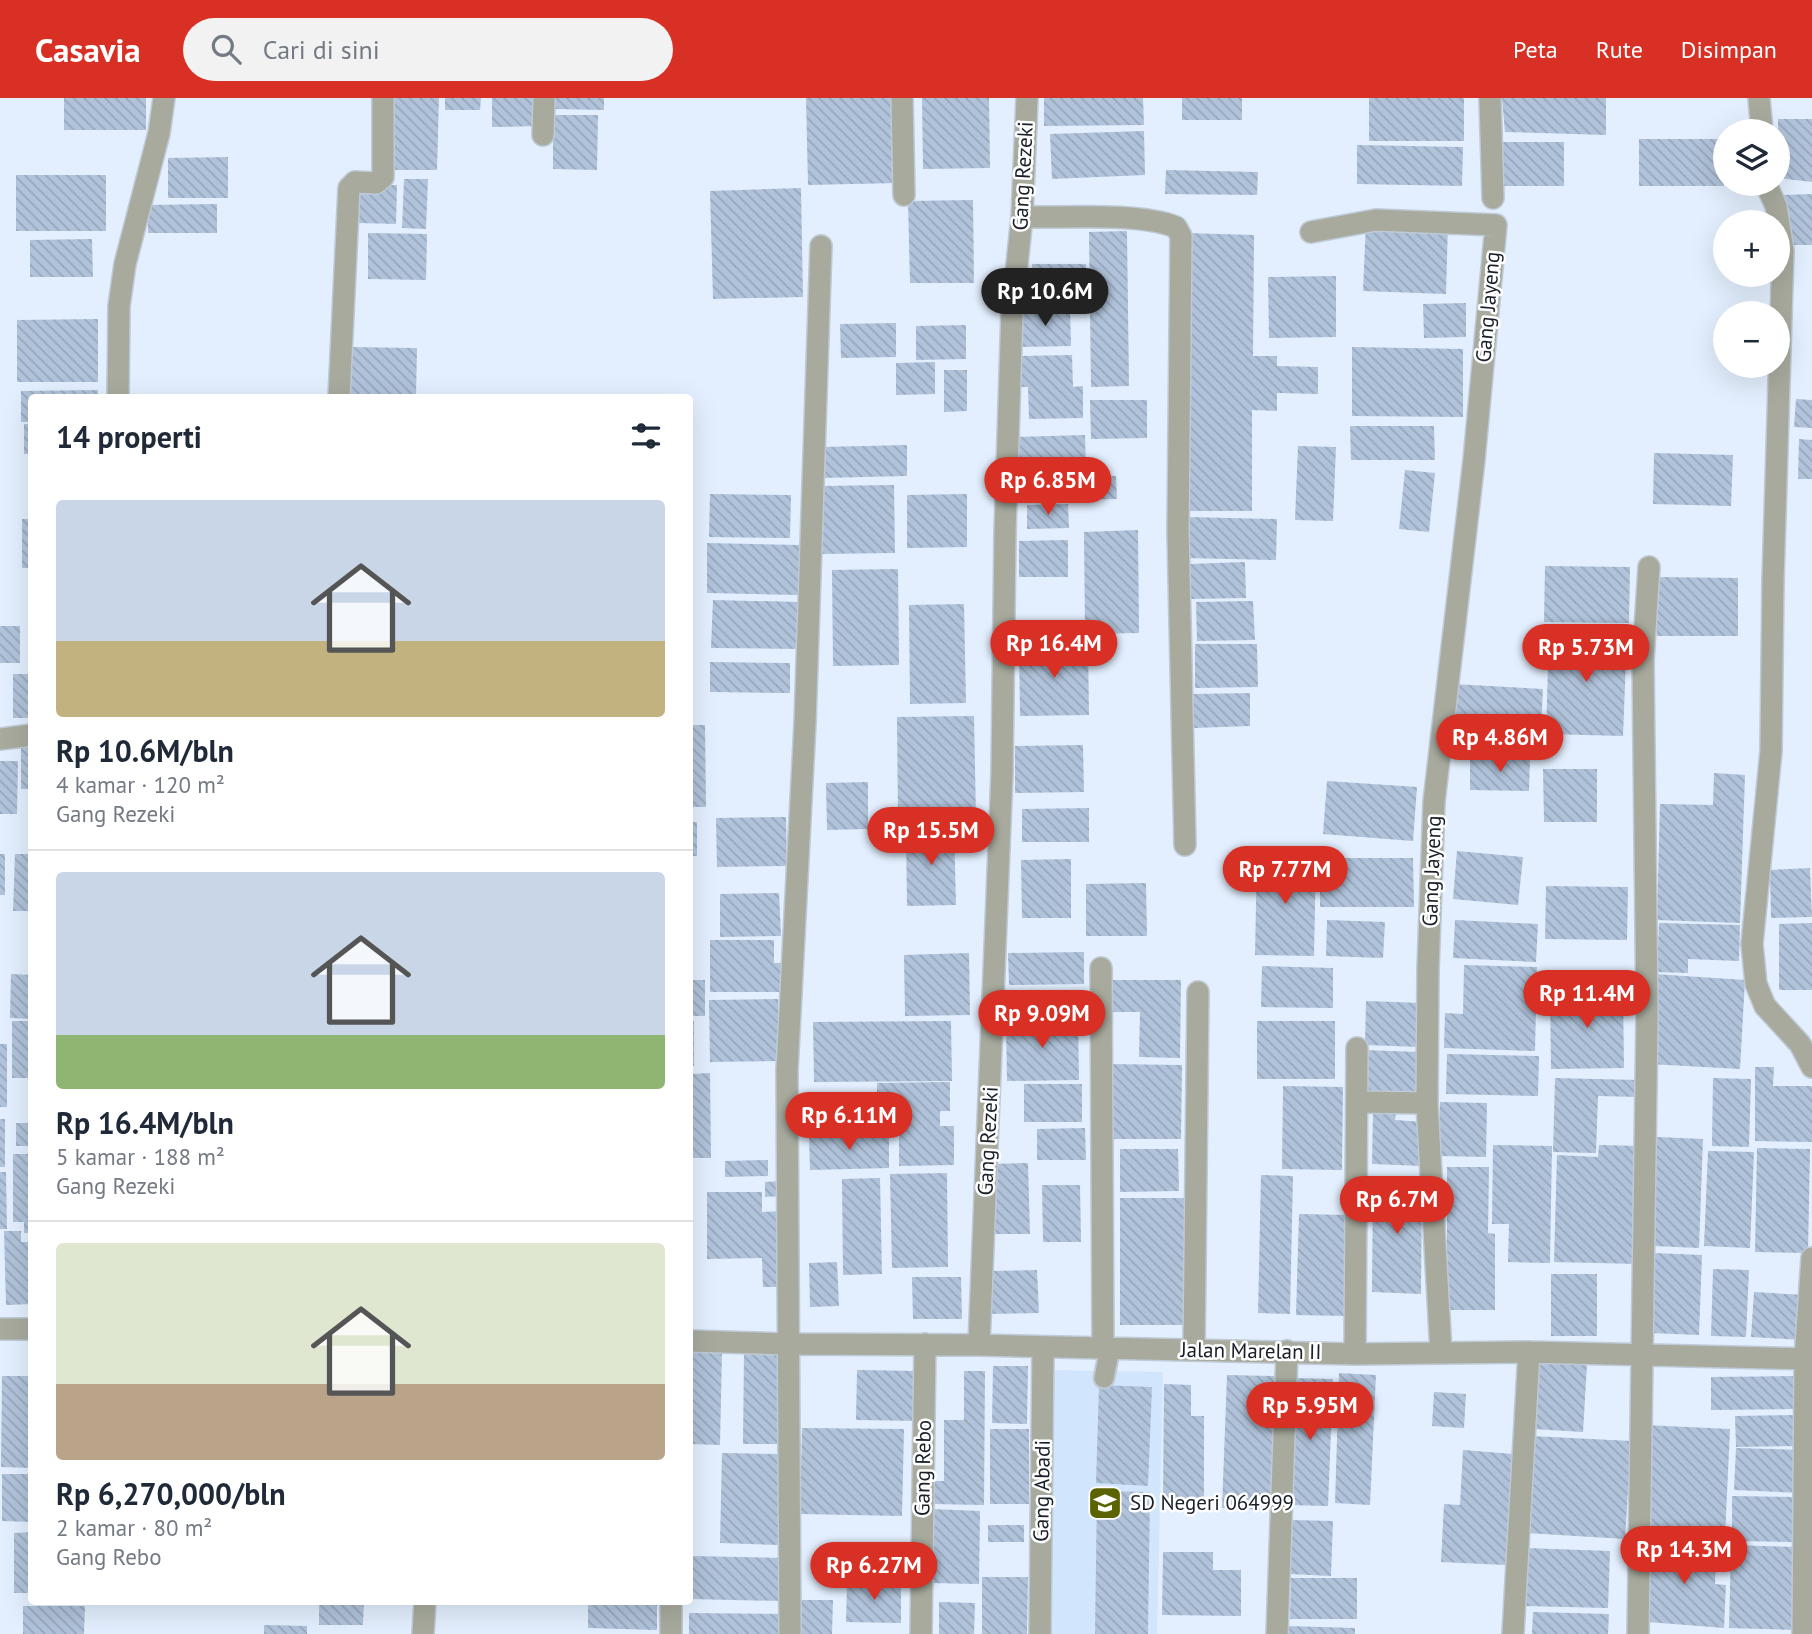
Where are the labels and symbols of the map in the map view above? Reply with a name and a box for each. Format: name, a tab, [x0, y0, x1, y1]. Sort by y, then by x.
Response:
street label: Gang Rezeki	[1006, 121, 1039, 231]
street label: Gang Jayeng	[1469, 250, 1506, 363]
pin: Rp 10.6M	[973, 268, 1117, 328]
pin: Rp 6.85M	[976, 458, 1120, 517]
pin: Rp 16.4M	[982, 620, 1126, 680]
pin: Rp 5.73M	[1514, 624, 1658, 684]
pin: Rp 4.86M	[1428, 714, 1572, 774]
pin: Rp 15.5M	[859, 808, 1003, 867]
street label: Gang Jayeng	[1416, 815, 1447, 927]
pin: Rp 7.77M	[1213, 846, 1357, 906]
pin: Rp 11.4M	[1515, 970, 1659, 1030]
pin: Rp 9.09M	[970, 990, 1114, 1050]
street label: Gang Rezeki	[971, 1086, 1004, 1196]
pin: Rp 6.11M	[777, 1093, 921, 1152]
pin: Rp 6.7M	[1332, 1176, 1462, 1236]
street label: Jalan Marelan II	[1179, 1336, 1322, 1365]
pin: Rp 5.95M	[1238, 1382, 1382, 1442]
street label: Gang Rebo	[908, 1420, 937, 1516]
street label: Gang Abadi	[1027, 1440, 1056, 1542]
school or university icon: SD Negeri 064999	[1086, 1484, 1124, 1522]
place label: SD Negeri 064999	[1130, 1489, 1294, 1516]
pin: Rp 14.3M	[1612, 1526, 1756, 1586]
pin: Rp 6.27M	[802, 1542, 946, 1602]

